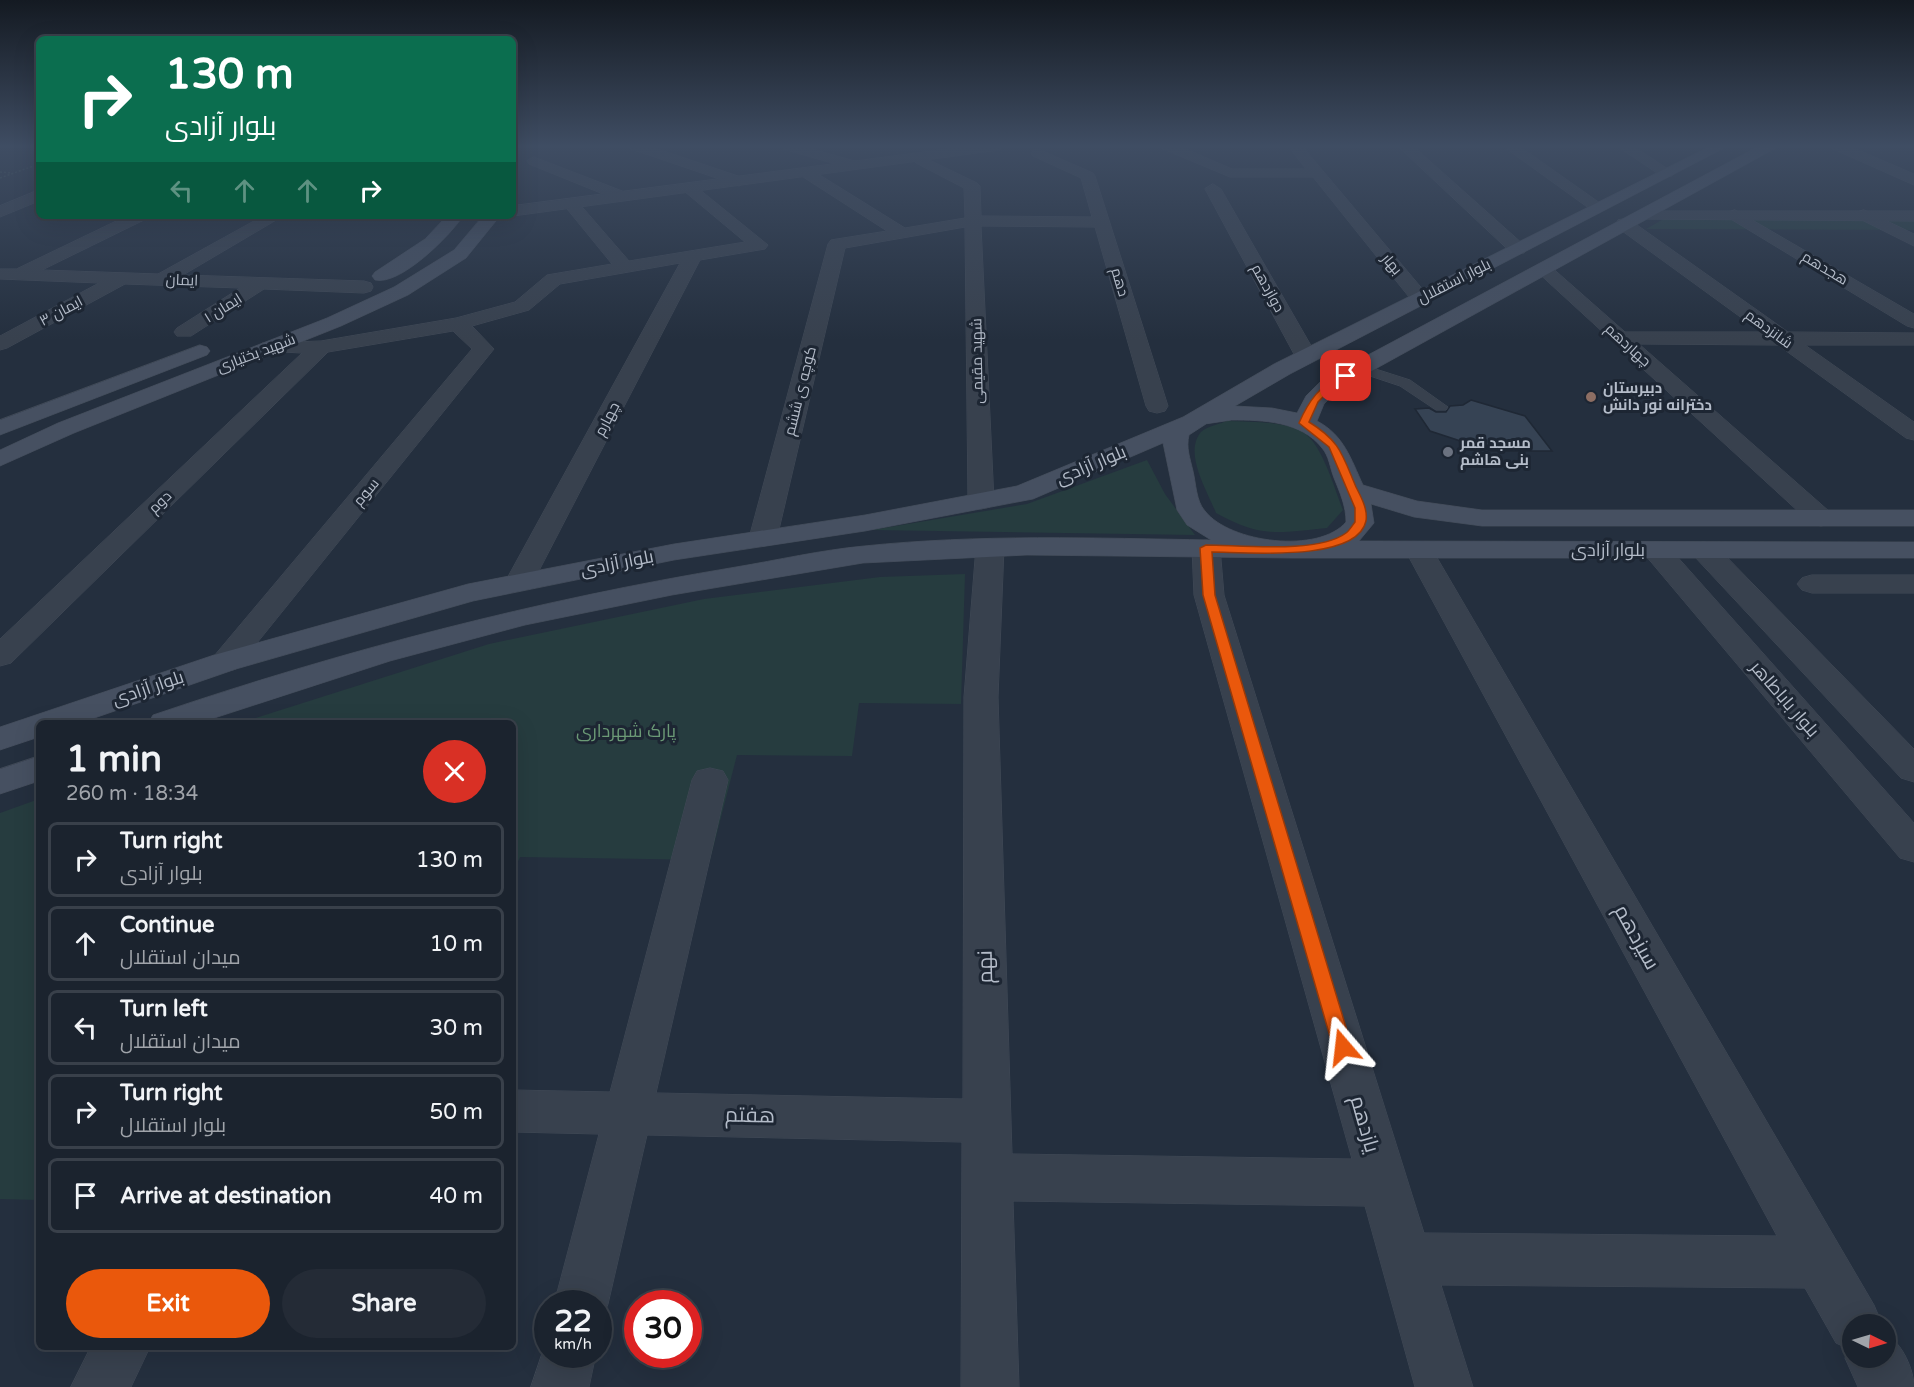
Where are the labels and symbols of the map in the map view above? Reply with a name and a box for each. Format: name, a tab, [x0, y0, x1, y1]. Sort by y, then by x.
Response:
street label: هجدهم	[1798, 247, 1851, 290]
street label: بهار	[1377, 249, 1406, 279]
street label: بلوار استقلال	[1414, 255, 1494, 307]
street label: دوازدهم	[1247, 261, 1289, 316]
street label: دهم	[1106, 265, 1133, 299]
street label: ایمان	[165, 270, 199, 291]
street label: ایمان ۱	[201, 289, 246, 327]
street label: ایمان ۳	[36, 292, 86, 331]
street label: شانزدهم	[1741, 306, 1796, 353]
street label: شهید مقیمی	[967, 318, 988, 404]
street label: چهاردهم	[1601, 320, 1655, 371]
street label: شهید بختیاری	[214, 330, 298, 377]
street label: کوچه ی ششم	[780, 344, 821, 438]
pin	[1320, 350, 1371, 401]
place label: دبیرستان دخترانه نور دانش	[1603, 379, 1712, 414]
marker: دبیرستان دخترانه نور دانش	[1584, 390, 1598, 404]
street label: چهارم	[591, 399, 624, 440]
place label: مسجد قمر بنی هاشم	[1459, 434, 1531, 470]
street label: بلوار آزادی	[1053, 440, 1129, 490]
marker: مسجد قمر بنی هاشم	[1441, 445, 1455, 459]
street label: سوم	[349, 475, 383, 510]
street label: دوم	[145, 487, 176, 518]
street label: بلوار آزادی	[1571, 539, 1645, 561]
street label: بلوار آزادی	[578, 545, 656, 581]
street label: بلوار باباطاهر	[1745, 656, 1824, 742]
street label: بلوار آزادی	[109, 666, 187, 710]
park label: پارک شهرداری	[576, 720, 676, 743]
street label: سیزدهم	[1608, 900, 1665, 975]
street label: نهم	[973, 950, 999, 984]
position arrow	[1311, 1015, 1375, 1079]
street label: یازدهم	[1344, 1093, 1385, 1156]
street label: هفتم	[725, 1103, 775, 1129]
speed limit sign: 30	[624, 1290, 702, 1368]
north arrow	[1842, 1314, 1896, 1368]

